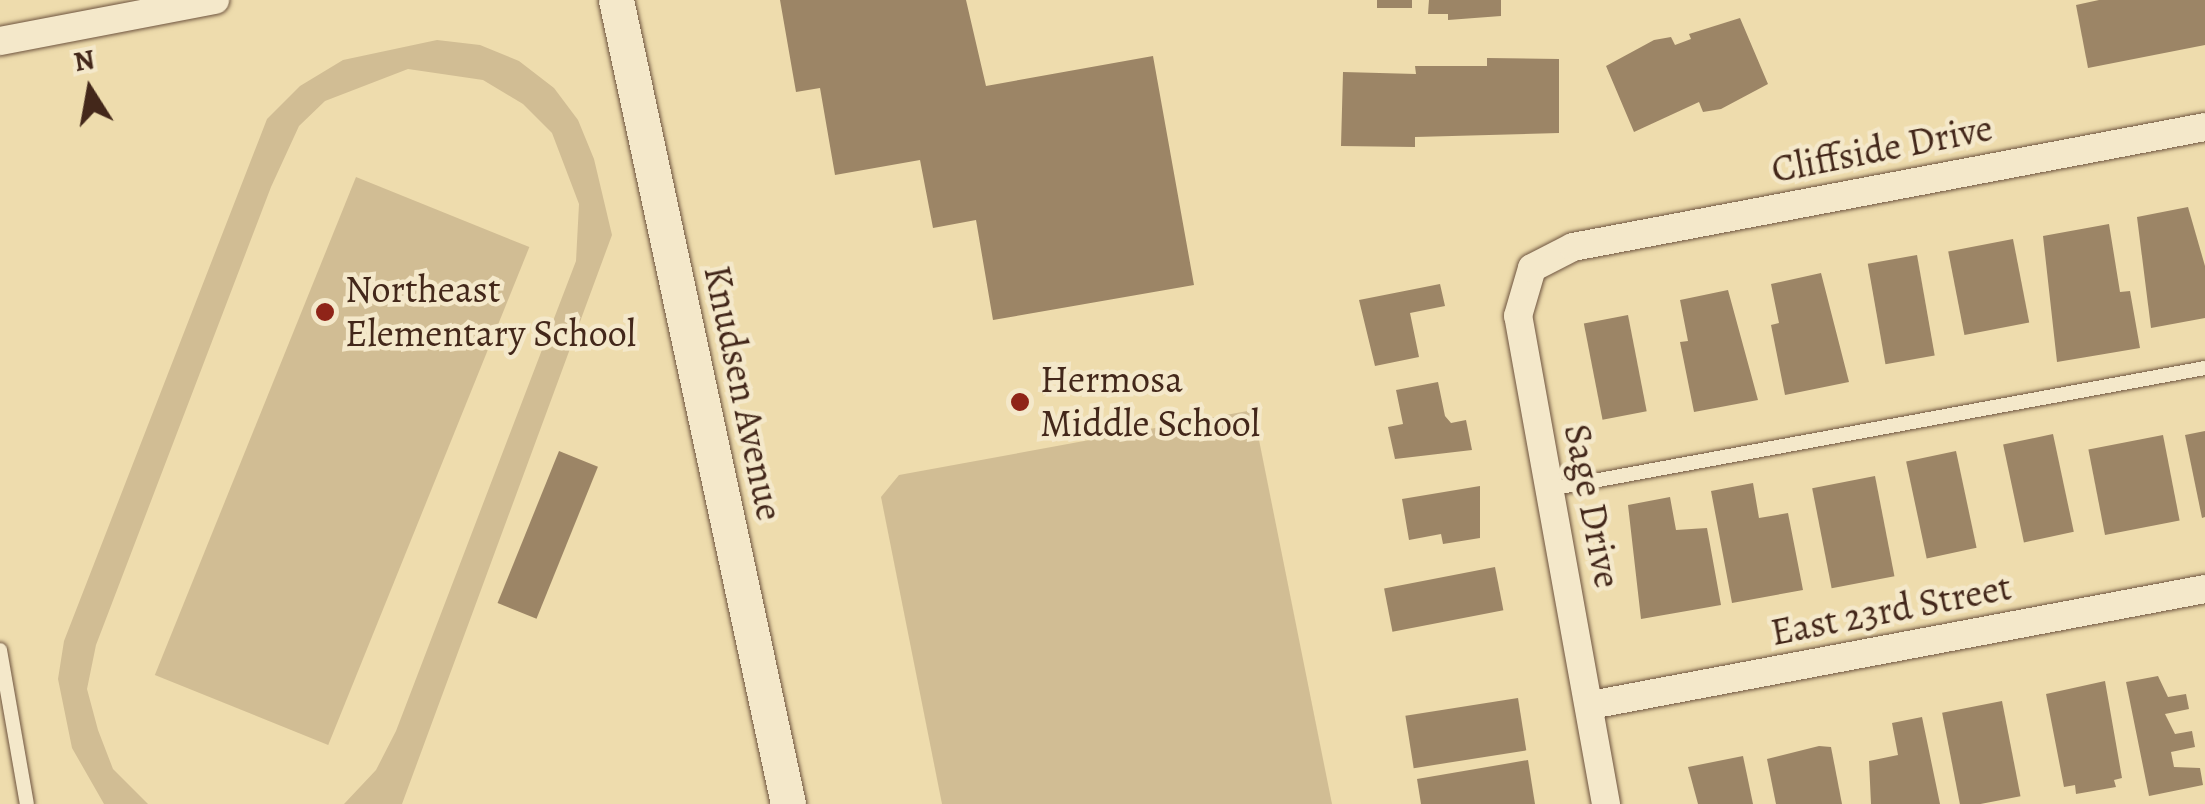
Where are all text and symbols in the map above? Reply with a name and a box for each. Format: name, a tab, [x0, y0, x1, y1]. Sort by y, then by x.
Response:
north arrow	[40, 40, 140, 140]
text: N	[71, 40, 98, 81]
street label: Cliffside Drive	[1768, 105, 1996, 193]
street label: Knudsen Avenue	[694, 261, 792, 525]
place label: Northeast Elementary School	[345, 267, 636, 356]
marker: Northeast Elementary School	[314, 301, 336, 323]
place label: Hermosa Middle School	[1040, 357, 1260, 446]
marker: Hermosa Middle School	[1009, 391, 1031, 413]
street label: Sage Drive	[1554, 420, 1630, 592]
street label: East 23rd Street	[1767, 564, 2015, 656]

